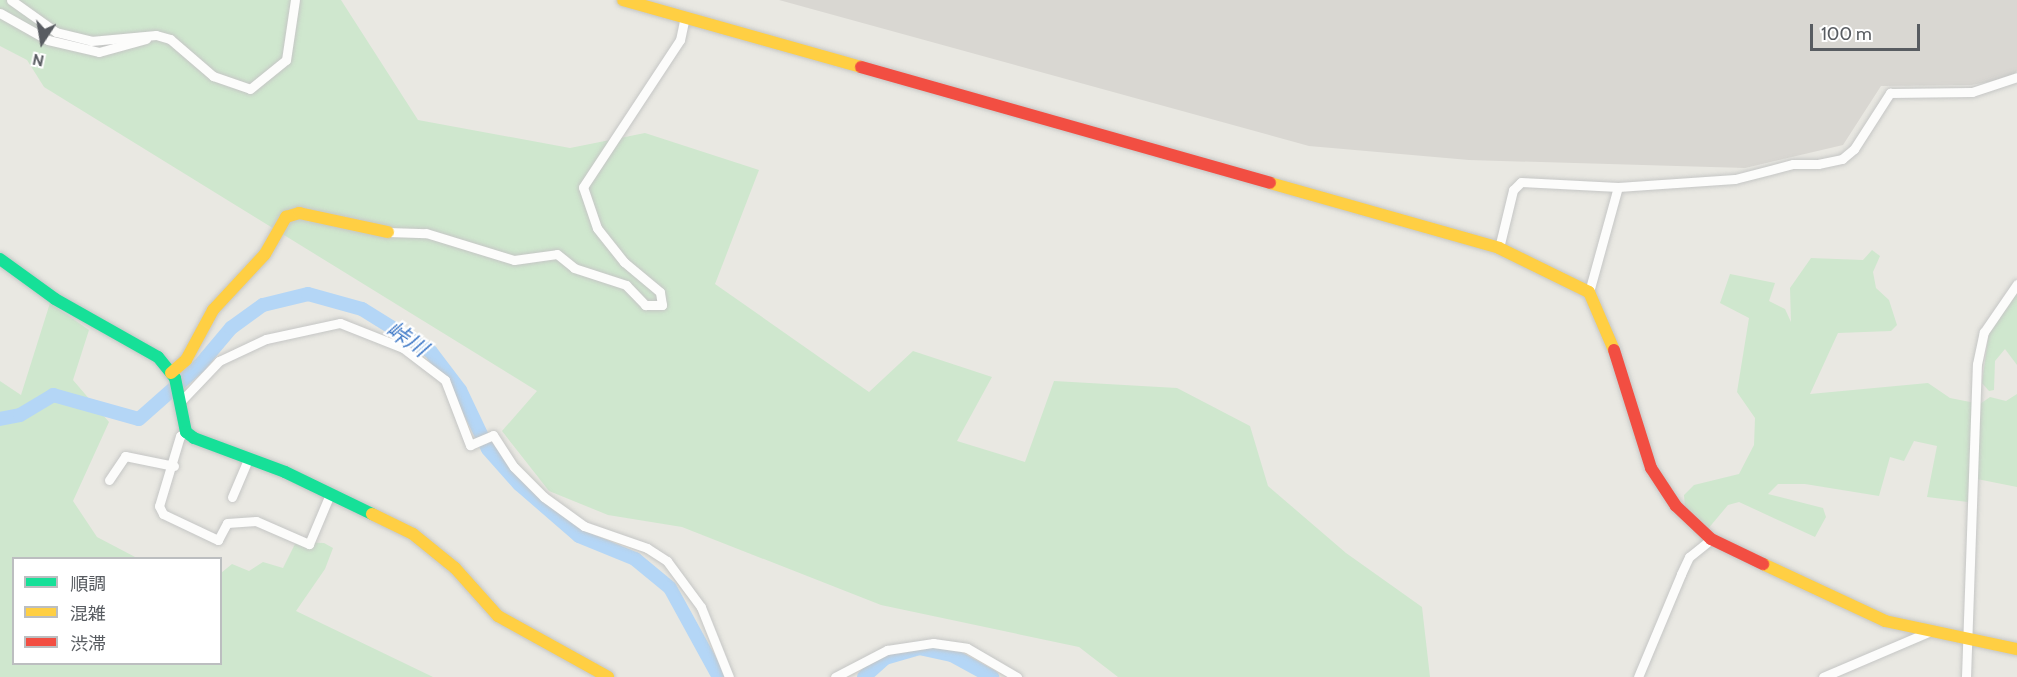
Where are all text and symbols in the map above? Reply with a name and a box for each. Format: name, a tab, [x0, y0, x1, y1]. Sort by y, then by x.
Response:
north arrow	[12, 12, 72, 72]
scale bar	[1813, 12, 1922, 50]
text: 100 m	[1821, 23, 1872, 45]
text: N	[31, 50, 46, 71]
water label: 峠川	[381, 316, 433, 362]
legend	[12, 557, 222, 665]
text: 順調	[70, 573, 106, 595]
text: 混雑	[70, 603, 106, 625]
text: 渋滞	[70, 633, 106, 655]

